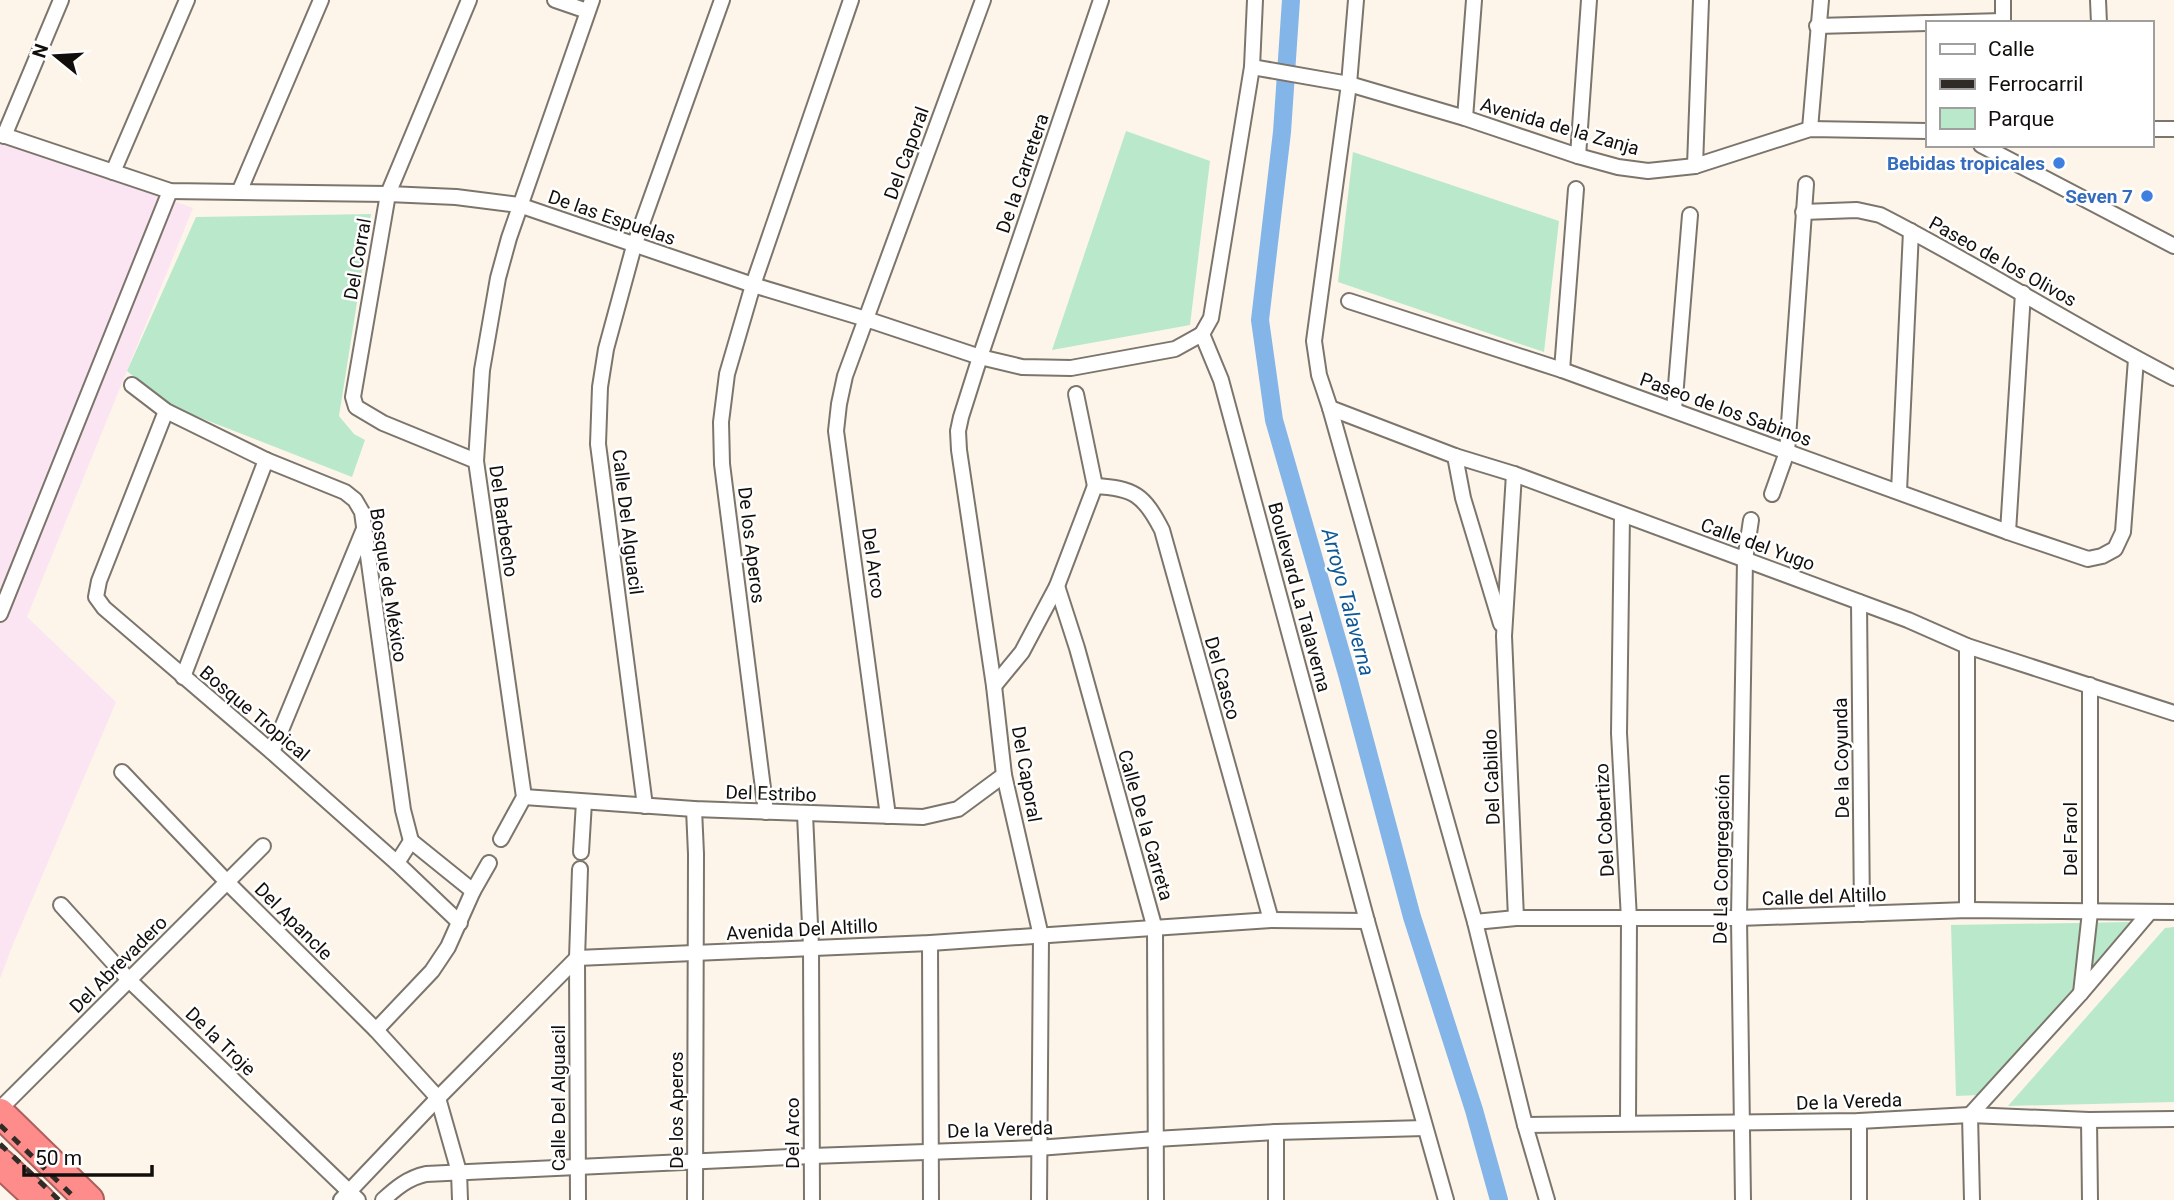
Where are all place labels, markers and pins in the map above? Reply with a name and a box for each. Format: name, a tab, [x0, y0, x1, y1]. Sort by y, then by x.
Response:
place label: Bebidas tropicales	[1887, 152, 2045, 175]
marker: Bebidas tropicales	[2051, 155, 2067, 171]
place label: Seven 7	[2065, 185, 2133, 208]
marker: Seven 7	[2139, 188, 2155, 204]

